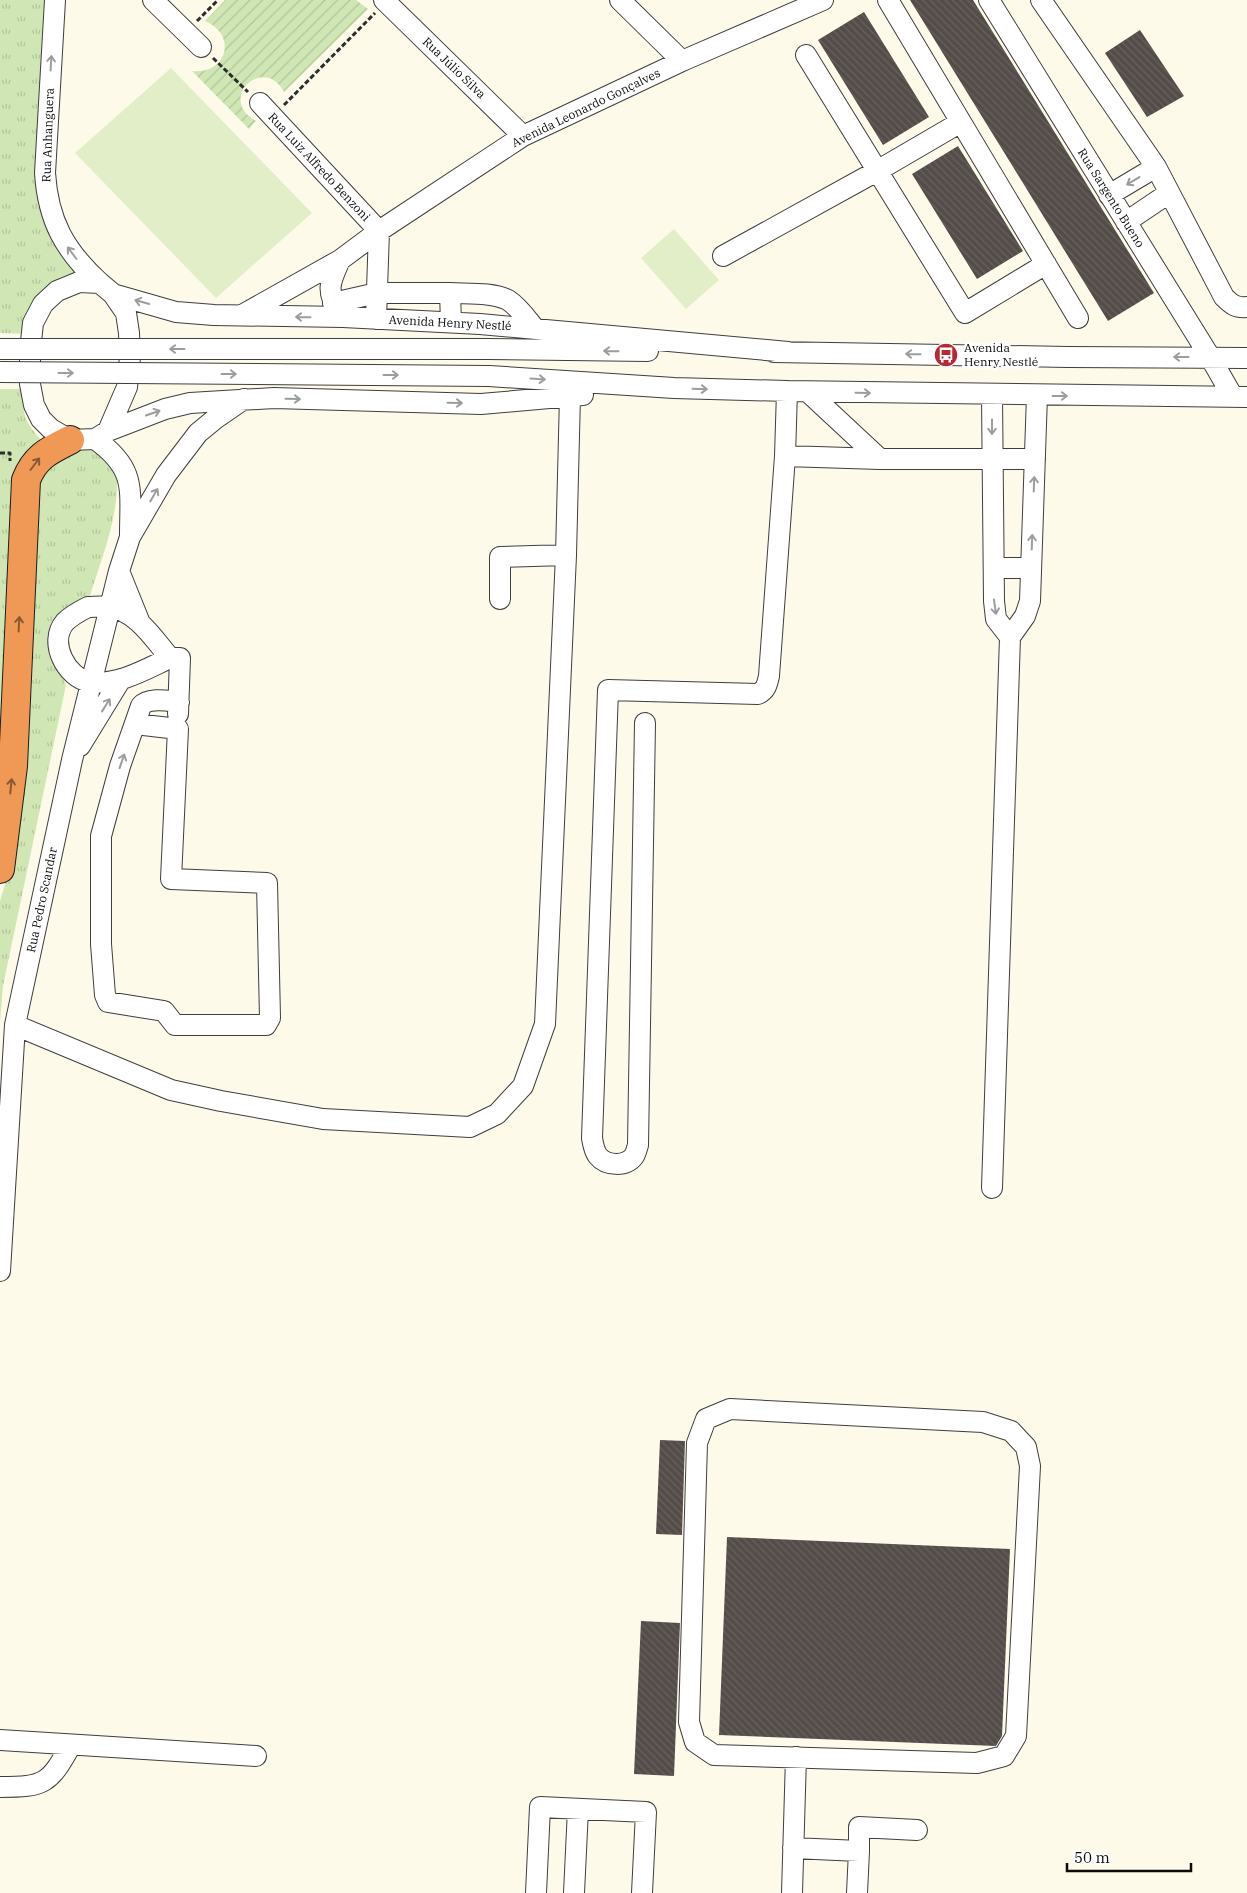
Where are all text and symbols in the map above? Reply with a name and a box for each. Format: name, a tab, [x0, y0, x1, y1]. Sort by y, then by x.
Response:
street label: Rua Júlio Silva	[420, 34, 489, 102]
one-way arrow	[47, 55, 56, 71]
street label: Avenida Leonardo Gonçalves	[509, 65, 663, 150]
street label: Rua Anhanguera	[38, 87, 57, 183]
street label: Rua Luiz Alfredo Benzoni	[265, 109, 374, 224]
street label: Rua Sargento Bueno	[1075, 145, 1148, 250]
one-way arrow	[1126, 177, 1140, 187]
one-way arrow	[66, 247, 77, 260]
one-way arrow	[134, 297, 150, 306]
one-way arrow	[295, 312, 312, 322]
street label: Avenida Henry Nestlé	[388, 312, 512, 333]
place label: Avenida Henry Nestlé	[964, 340, 1038, 369]
bus stop icon: Avenida Henry Nestlé	[933, 342, 959, 368]
one-way arrow	[169, 344, 185, 354]
one-way arrow	[603, 346, 620, 356]
one-way arrow	[906, 350, 922, 359]
one-way arrow	[1173, 352, 1190, 362]
one-way arrow	[58, 368, 74, 378]
one-way arrow	[220, 369, 236, 379]
one-way arrow	[382, 370, 399, 380]
one-way arrow	[530, 375, 546, 384]
one-way arrow	[692, 384, 708, 393]
one-way arrow	[854, 388, 870, 398]
one-way arrow	[1052, 391, 1068, 400]
one-way arrow	[284, 394, 301, 404]
one-way arrow	[447, 398, 463, 408]
one-way arrow	[145, 408, 160, 417]
one-way arrow	[987, 418, 997, 435]
one-way arrow	[30, 457, 40, 471]
one-way arrow	[1029, 477, 1038, 493]
one-way arrow	[150, 488, 160, 502]
one-way arrow	[1027, 534, 1036, 550]
one-way arrow	[990, 599, 1000, 615]
one-way arrow	[15, 616, 24, 632]
one-way arrow	[101, 698, 111, 712]
one-way arrow	[118, 754, 127, 770]
one-way arrow	[6, 778, 16, 794]
street label: Rua Pedro Scandar	[23, 845, 60, 954]
scale bar	[1067, 1840, 1191, 1872]
text: 50 m	[1074, 1848, 1110, 1867]

